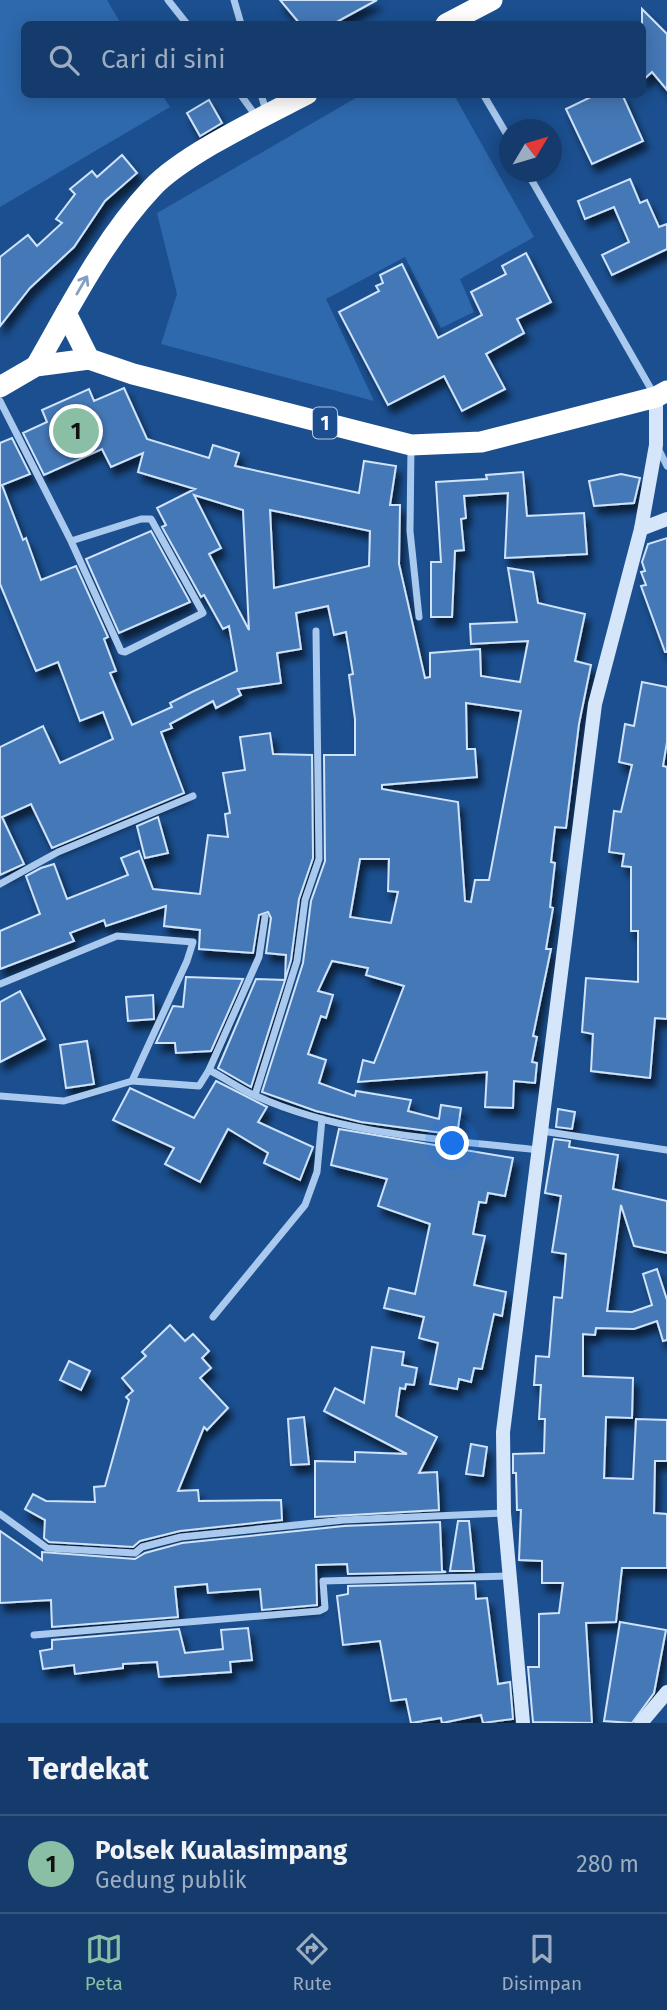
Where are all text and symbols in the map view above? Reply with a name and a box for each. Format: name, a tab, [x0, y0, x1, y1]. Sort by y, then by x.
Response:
search box	[21, 21, 646, 98]
icon: search	[45, 41, 83, 79]
text: Cari di sini	[101, 44, 226, 75]
north arrow	[499, 119, 562, 182]
one-way arrow	[76, 276, 90, 296]
pin: 1	[53, 405, 99, 457]
road number: 1	[313, 408, 337, 438]
your location	[435, 1126, 469, 1160]
text: Terdekat	[28, 1751, 149, 1787]
text: Polsek Kualasimpang	[95, 1835, 347, 1866]
text: 1	[46, 1850, 56, 1878]
text: 280 m	[576, 1850, 639, 1878]
text: Gedung publik	[95, 1866, 246, 1894]
tab: Peta	[85, 1930, 123, 1995]
tab: Rute	[292, 1930, 332, 1995]
tab: Disimpan	[502, 1930, 582, 1995]

